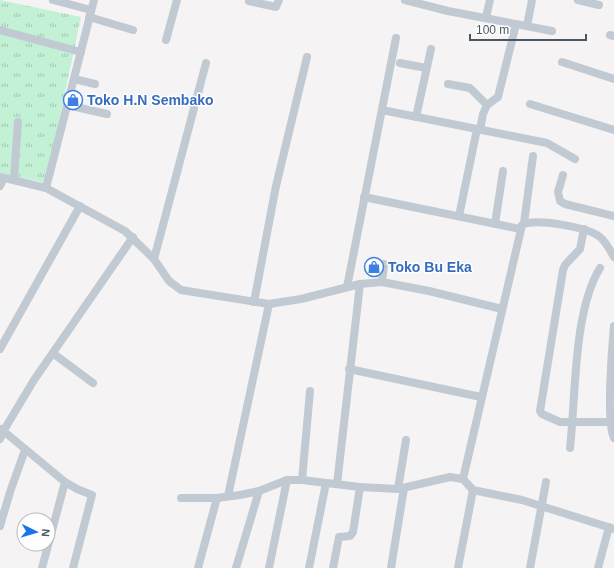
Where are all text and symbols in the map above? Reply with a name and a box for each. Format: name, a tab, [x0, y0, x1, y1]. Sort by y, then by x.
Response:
scale bar	[470, 16, 586, 42]
text: 100 m	[476, 23, 509, 37]
shop icon: Toko H.N Sembako	[62, 89, 84, 111]
place label: Toko H.N Sembako	[87, 92, 214, 108]
shop icon: Toko Bu Eka	[363, 256, 385, 278]
place label: Toko Bu Eka	[388, 259, 472, 275]
north arrow	[16, 512, 56, 552]
text: N	[40, 528, 52, 537]

